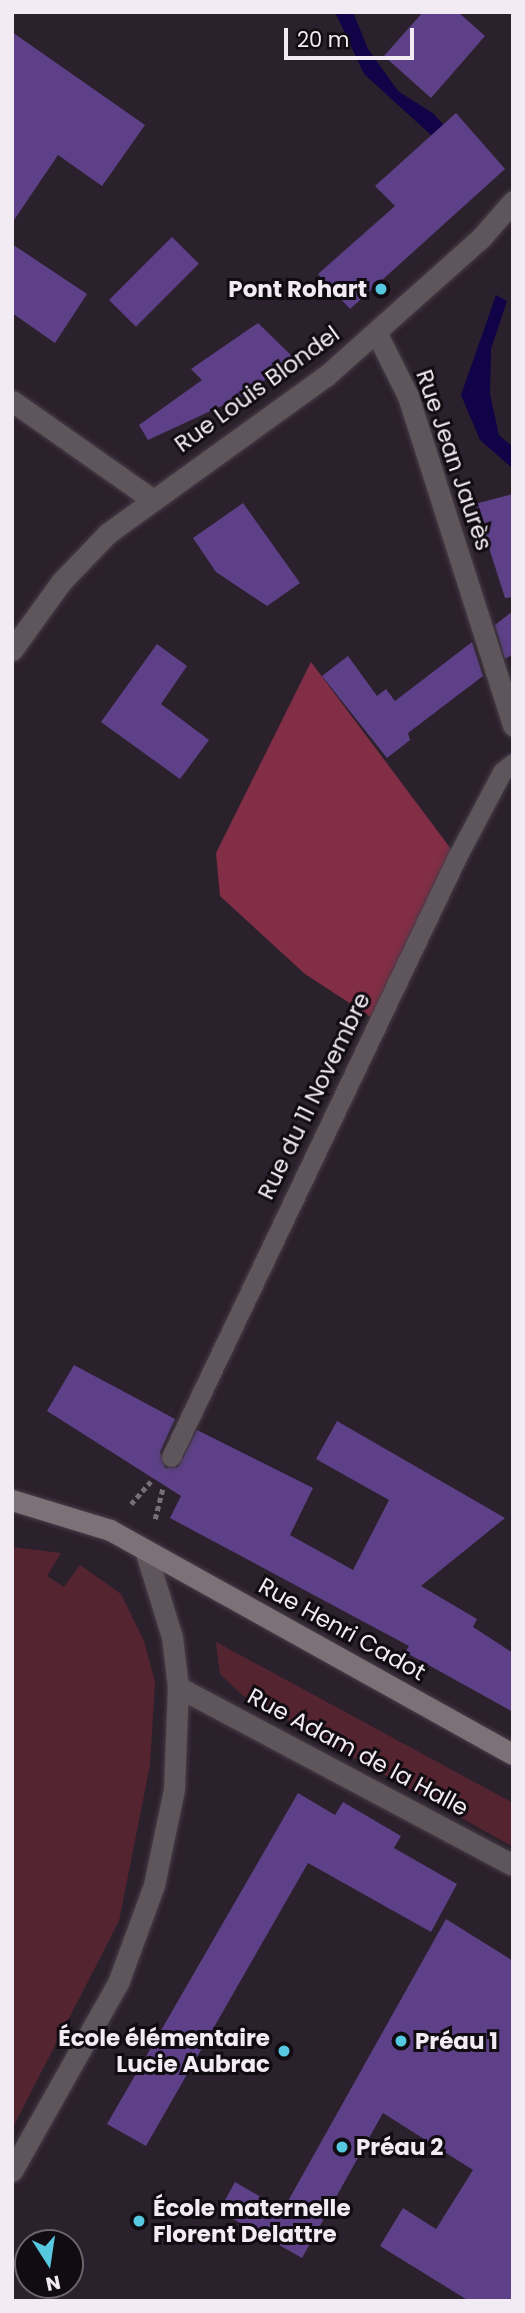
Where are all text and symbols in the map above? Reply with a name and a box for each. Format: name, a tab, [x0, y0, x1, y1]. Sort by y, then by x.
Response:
scale bar	[287, 14, 416, 58]
text: 20 m	[297, 25, 350, 54]
place label: Pont Rohart	[228, 275, 367, 303]
marker: Pont Rohart	[373, 281, 389, 297]
street label: Rue Louis Blondel	[169, 320, 345, 458]
street label: Rue Jean Jaurès	[410, 366, 498, 554]
street label: Rue du 11 Novembre	[252, 988, 376, 1204]
street label: Rue Henri Cadot	[254, 1572, 430, 1686]
street label: Rue Adam de la Halle	[243, 1682, 473, 1822]
place label: École élémentaire Lucie Aubrac	[58, 2024, 270, 2078]
place label: Préau 1	[415, 2027, 498, 2055]
marker: Préau 1	[393, 2033, 409, 2049]
marker: École élémentaire Lucie Aubrac	[276, 2043, 292, 2059]
place label: Préau 2	[356, 2133, 443, 2161]
marker: Préau 2	[334, 2139, 350, 2155]
place label: École maternelle Florent Delattre	[153, 2194, 351, 2248]
marker: École maternelle Florent Delattre	[131, 2213, 147, 2229]
north arrow	[14, 2229, 84, 2299]
text: N	[43, 2268, 63, 2298]

